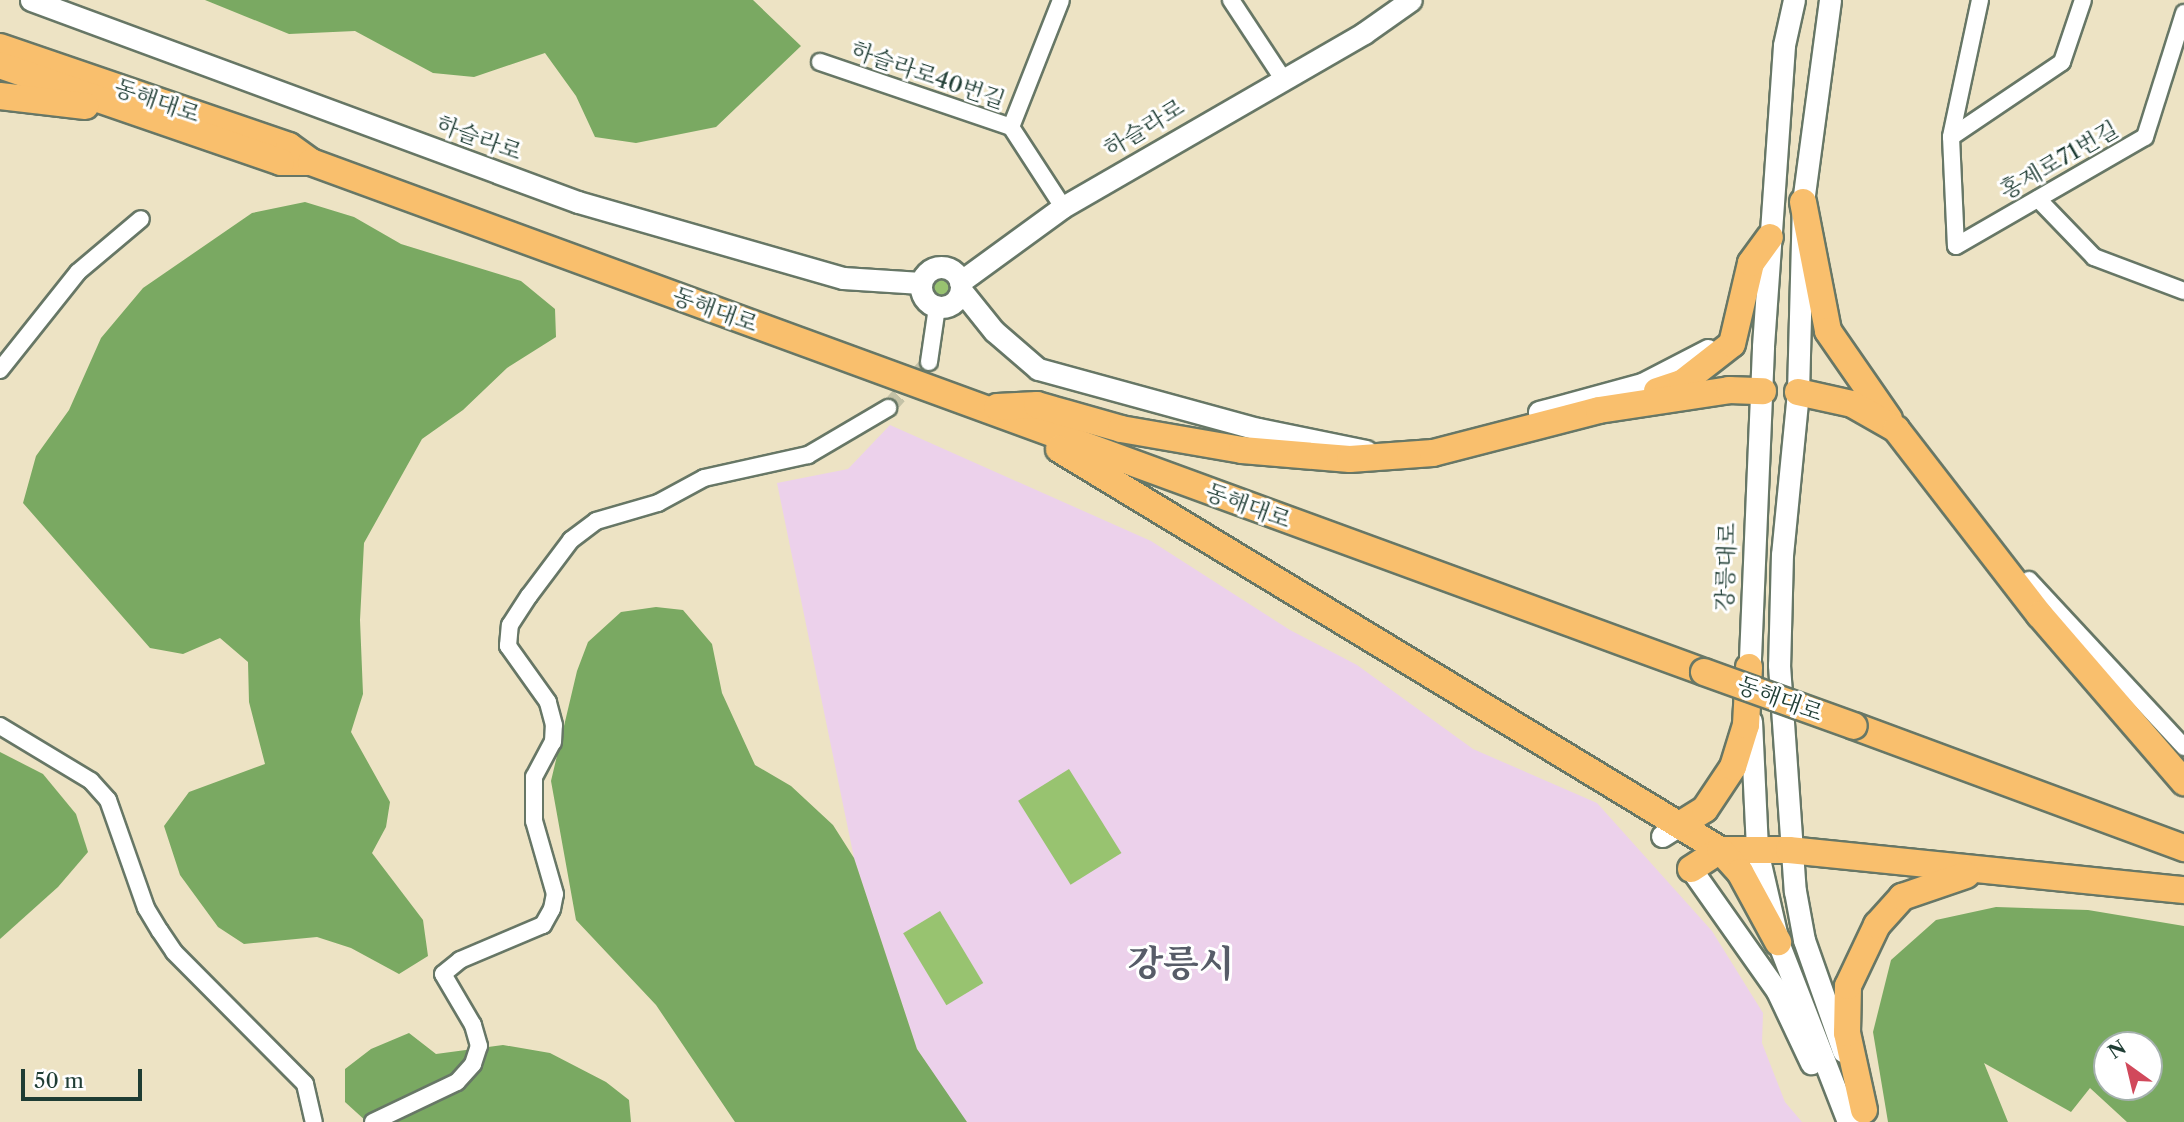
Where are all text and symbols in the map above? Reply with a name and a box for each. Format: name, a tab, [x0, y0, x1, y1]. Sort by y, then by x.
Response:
street label: 하슬라로40번길	[847, 36, 1009, 114]
street label: 동해대로	[110, 73, 204, 129]
street label: 하슬라로	[1099, 93, 1189, 163]
street label: 하슬라로	[433, 110, 525, 166]
street label: 홍제로71번길	[1995, 115, 2123, 205]
street label: 동해대로	[669, 282, 761, 338]
street label: 동해대로	[1202, 478, 1294, 534]
street label: 강릉대로	[1711, 522, 1741, 612]
street label: 동해대로	[1734, 671, 1826, 727]
district label: 강릉시	[1127, 941, 1235, 985]
north arrow	[2093, 1031, 2163, 1101]
text: N	[2104, 1036, 2130, 1064]
scale bar	[24, 1056, 145, 1100]
text: 50 m	[34, 1068, 84, 1093]

